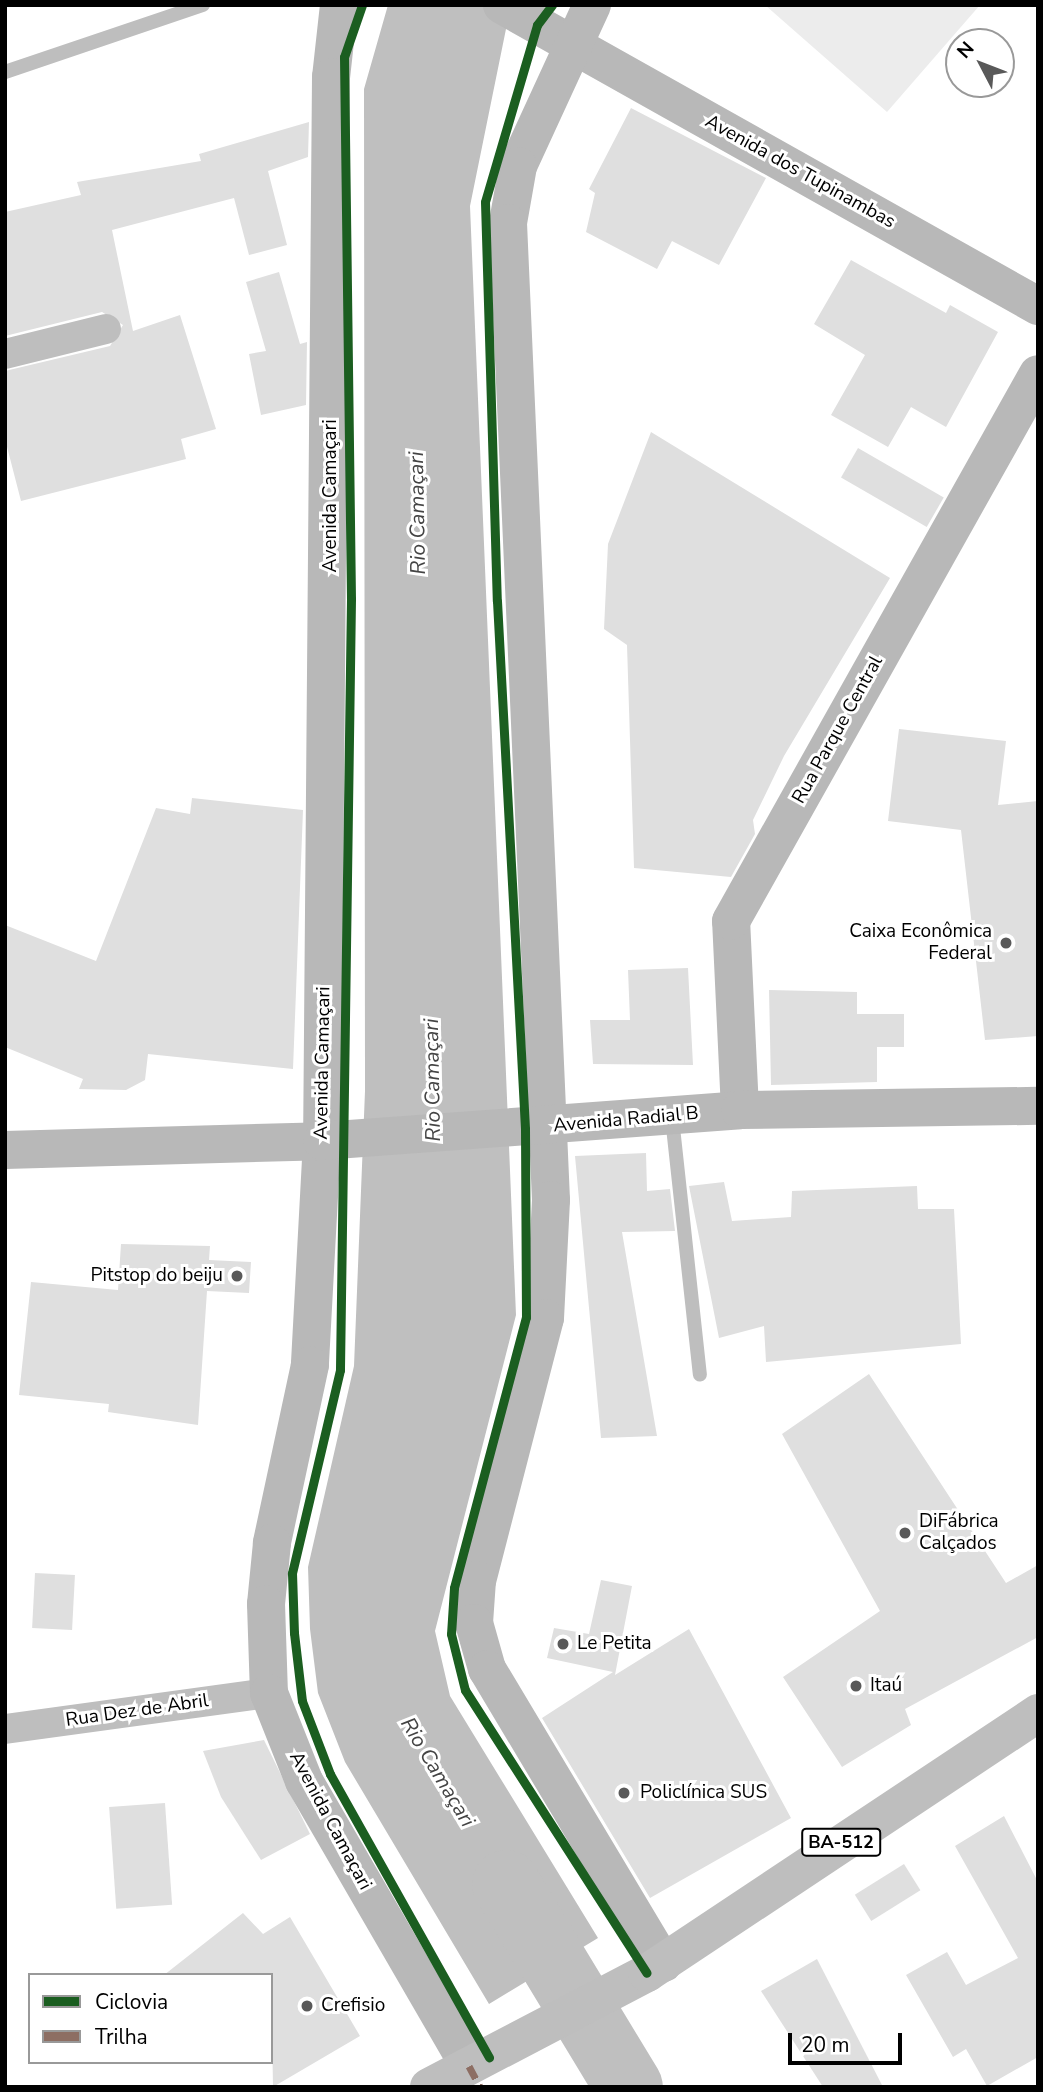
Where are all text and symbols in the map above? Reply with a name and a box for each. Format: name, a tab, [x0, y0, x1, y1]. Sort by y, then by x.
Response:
north arrow	[945, 28, 1015, 98]
text: N	[951, 36, 980, 64]
street label: Avenida dos Tupinambas	[701, 110, 899, 234]
street label: Avenida Camaçari	[320, 419, 342, 573]
water label: Rio Camaçari	[403, 451, 431, 575]
street label: Rua Parque Central	[788, 652, 888, 808]
place label: Caixa Econômica Federal	[849, 921, 992, 965]
marker: Caixa Econômica Federal	[998, 935, 1014, 951]
street label: Avenida Camaçari	[310, 986, 336, 1140]
water label: Rio Camaçari	[418, 1018, 446, 1142]
street label: Avenida Radial B	[552, 1102, 700, 1138]
place label: Pitstop do beiju	[91, 1265, 223, 1287]
marker: Pitstop do beiju	[229, 1268, 245, 1284]
place label: DiFábrica Calçados	[919, 1511, 999, 1555]
marker: DiFábrica Calçados	[897, 1525, 913, 1541]
place label: Le Petita	[577, 1633, 652, 1655]
marker: Le Petita	[555, 1636, 571, 1652]
place label: Itaú	[870, 1675, 902, 1697]
marker: Itaú	[848, 1678, 864, 1694]
street label: Rua Dez de Abril	[64, 1690, 210, 1732]
water label: Rio Camaçari	[395, 1713, 481, 1831]
street label: Avenida Camaçari	[284, 1748, 376, 1894]
place label: Policlínica SUS	[640, 1782, 767, 1804]
marker: Policlínica SUS	[614, 1783, 634, 1803]
road number: BA-512	[801, 1828, 881, 1856]
legend	[28, 1973, 273, 2064]
text: Ciclovia	[95, 1988, 168, 2016]
place label: Crefisio	[321, 1995, 385, 2017]
marker: Crefisio	[299, 1998, 315, 2014]
scale bar	[791, 2018, 905, 2062]
text: Trilha	[95, 2023, 148, 2051]
text: 20 m	[801, 2031, 850, 2059]

